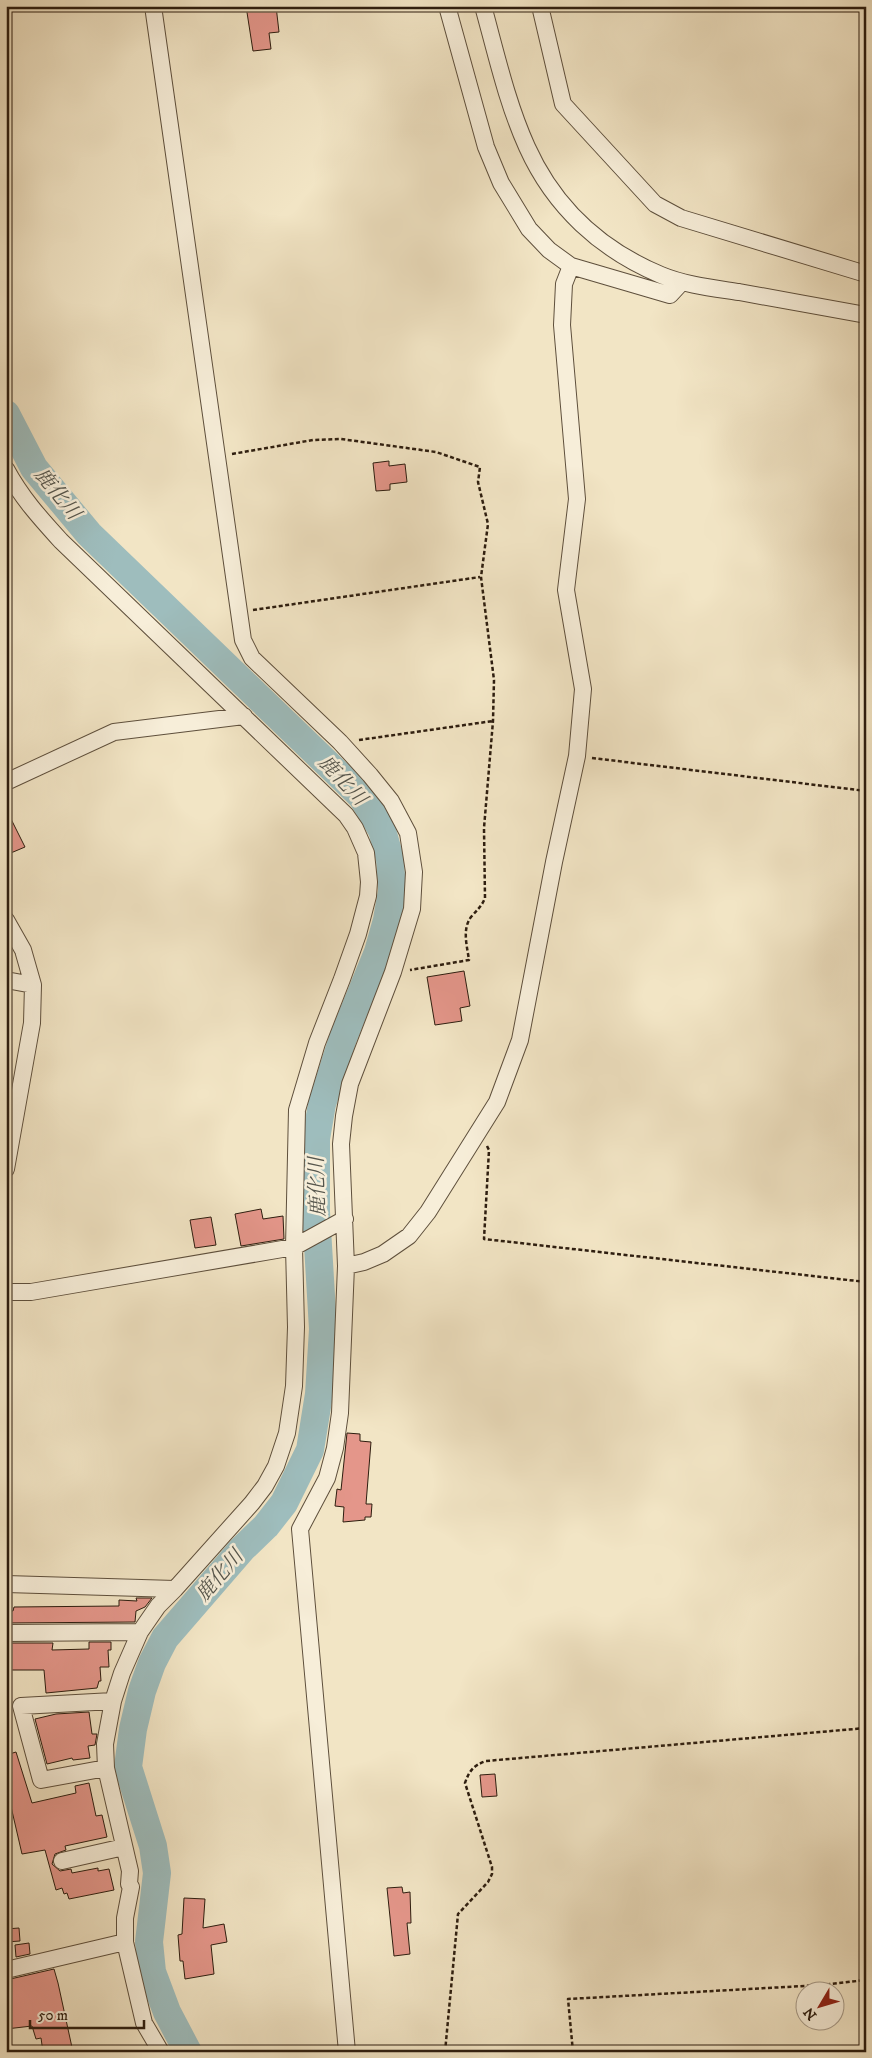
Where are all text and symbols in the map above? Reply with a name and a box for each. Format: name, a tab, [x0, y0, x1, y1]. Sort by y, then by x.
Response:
water label: 鹿化川	[28, 463, 87, 527]
water label: 鹿化川	[312, 751, 373, 813]
water label: 鹿化川	[304, 1155, 332, 1217]
water label: 鹿化川	[191, 1544, 250, 1607]
north arrow	[794, 1980, 844, 2030]
scale bar	[30, 1998, 144, 2030]
text: N	[800, 2003, 821, 2023]
text: 50 m	[38, 2006, 68, 2025]

